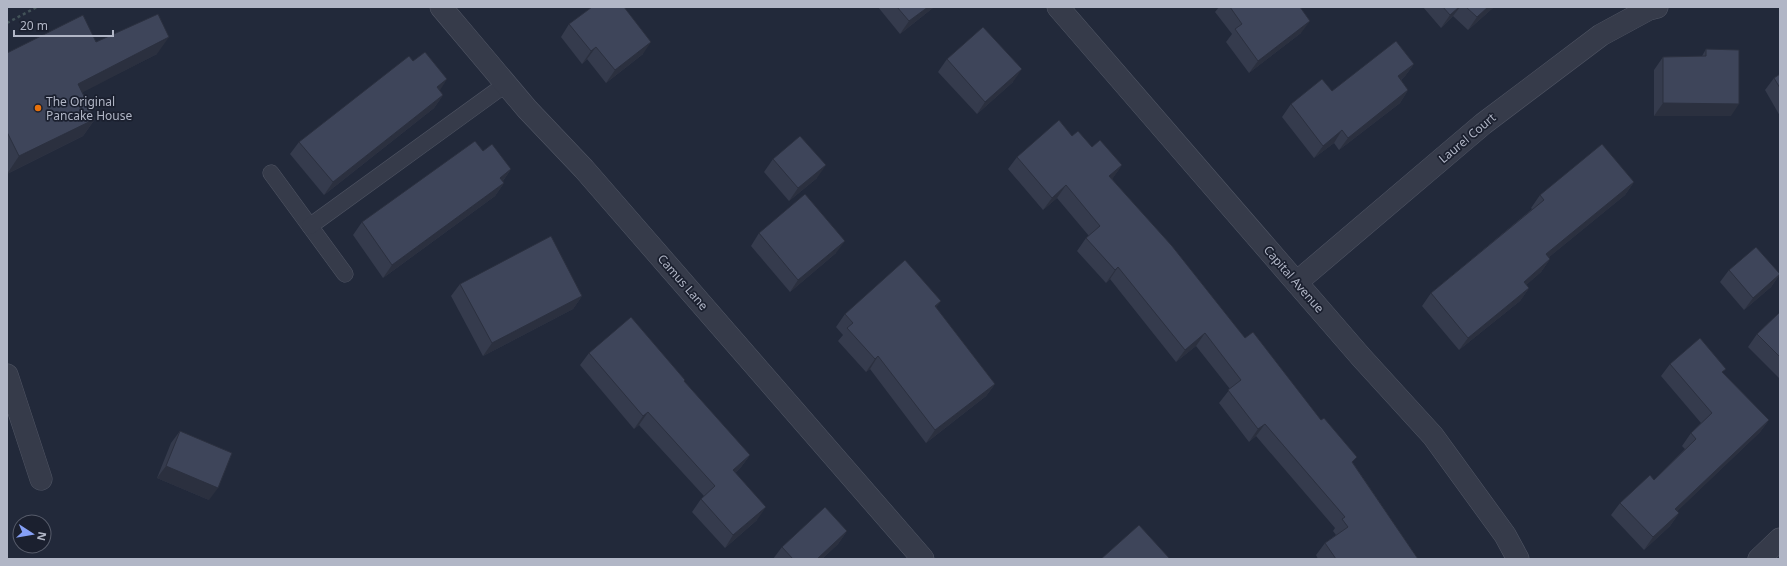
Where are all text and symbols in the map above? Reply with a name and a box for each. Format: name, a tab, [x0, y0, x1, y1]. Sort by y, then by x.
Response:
scale bar	[14, 12, 113, 38]
text: 20 m	[20, 17, 48, 34]
place label: The Original Pancake House	[46, 93, 133, 124]
marker: The Original Pancake House	[33, 103, 43, 113]
street label: Laurel Court	[1435, 109, 1500, 167]
street label: Capital Avenue	[1260, 242, 1328, 317]
street label: Camus Lane	[654, 250, 712, 314]
north arrow	[12, 514, 52, 554]
text: N	[34, 530, 51, 542]

